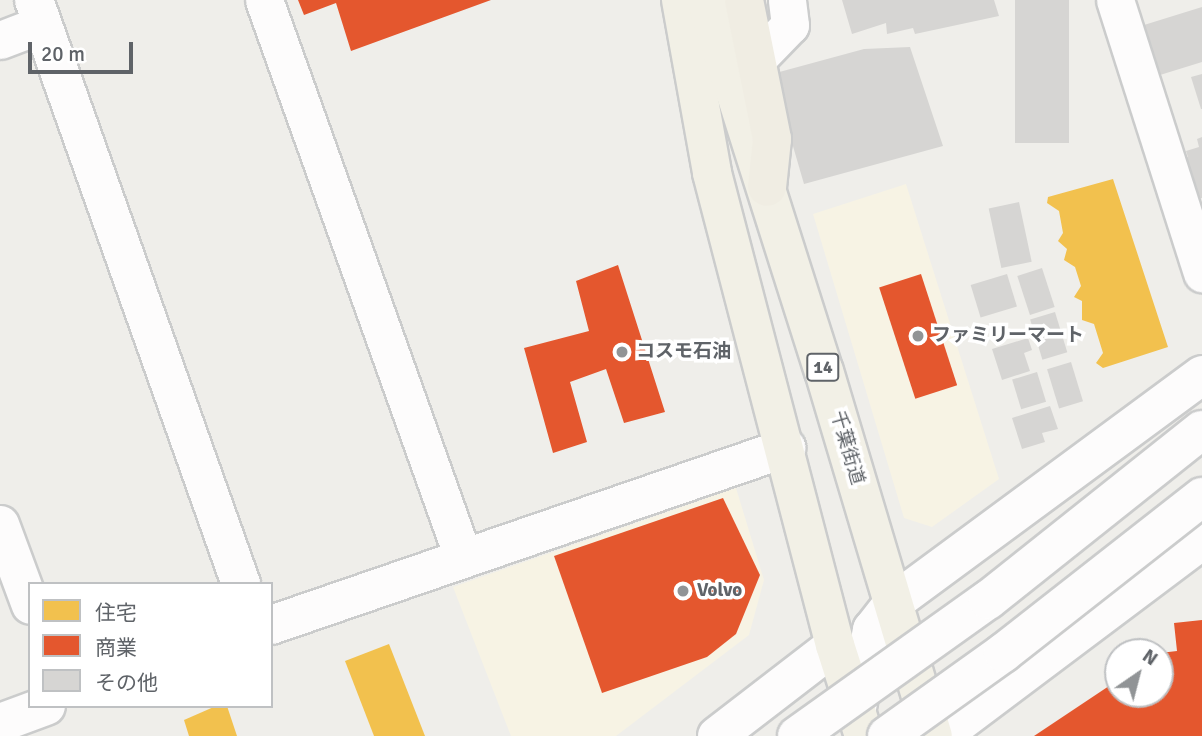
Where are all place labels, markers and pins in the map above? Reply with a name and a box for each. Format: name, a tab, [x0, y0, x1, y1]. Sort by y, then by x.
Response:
place label: ファミリーマート	[932, 325, 1084, 347]
marker: ファミリーマート	[910, 328, 926, 344]
place label: コスモ石油	[636, 341, 731, 363]
marker: コスモ石油	[614, 344, 630, 360]
place label: Volvo	[697, 580, 742, 602]
marker: Volvo	[675, 583, 691, 599]

